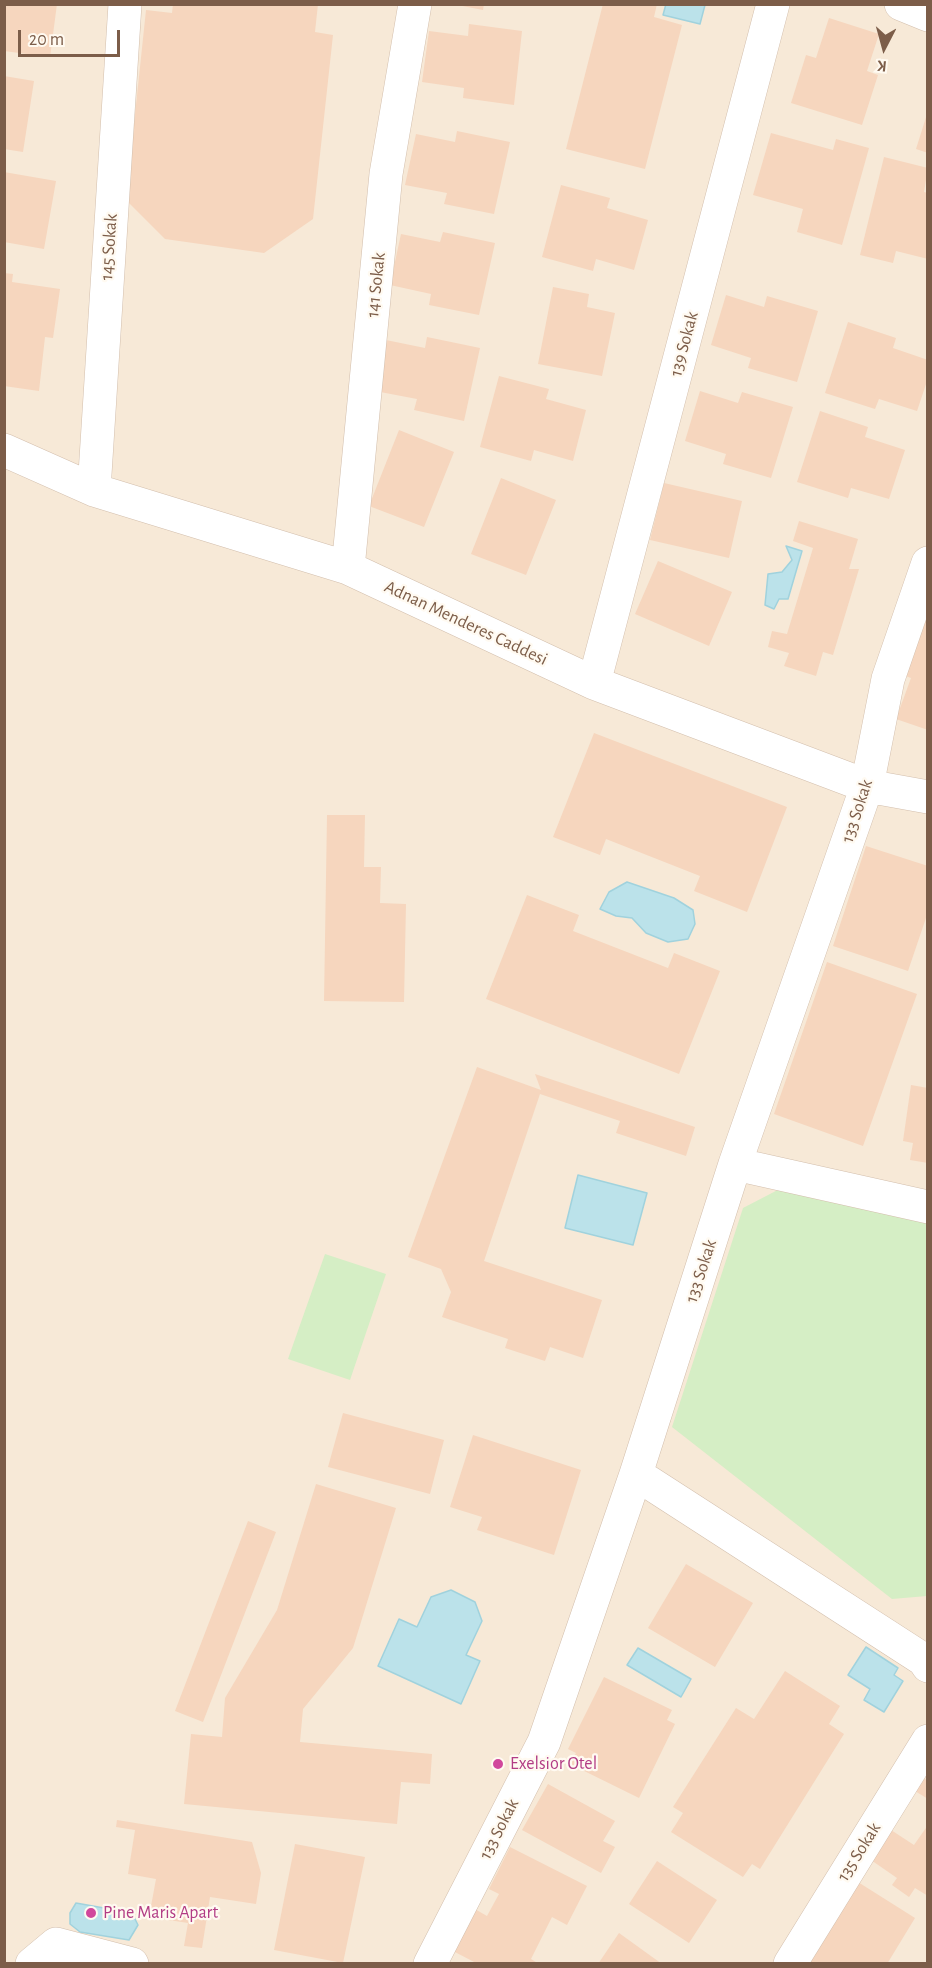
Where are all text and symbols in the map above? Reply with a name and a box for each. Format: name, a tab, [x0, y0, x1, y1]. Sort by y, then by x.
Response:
scale bar	[21, 18, 123, 56]
north arrow	[854, 18, 914, 78]
text: 20 m	[29, 31, 64, 49]
text: K	[877, 57, 888, 74]
street label: 145 Sokak	[96, 213, 122, 281]
street label: 141 Sokak	[362, 251, 390, 319]
street label: 139 Sokak	[665, 309, 703, 379]
street label: Adnan Menderes Caddesi	[381, 576, 551, 670]
street label: 133 Sokak	[837, 777, 877, 845]
street label: 133 Sokak	[681, 1237, 721, 1305]
place label: Exelsior Otel	[510, 1753, 597, 1775]
marker: Exelsior Otel	[491, 1757, 505, 1771]
street label: 133 Sokak	[475, 1795, 523, 1863]
street label: 135 Sokak	[833, 1819, 885, 1885]
place label: Pine Maris Apart	[103, 1902, 218, 1924]
marker: Pine Maris Apart	[84, 1906, 98, 1920]

